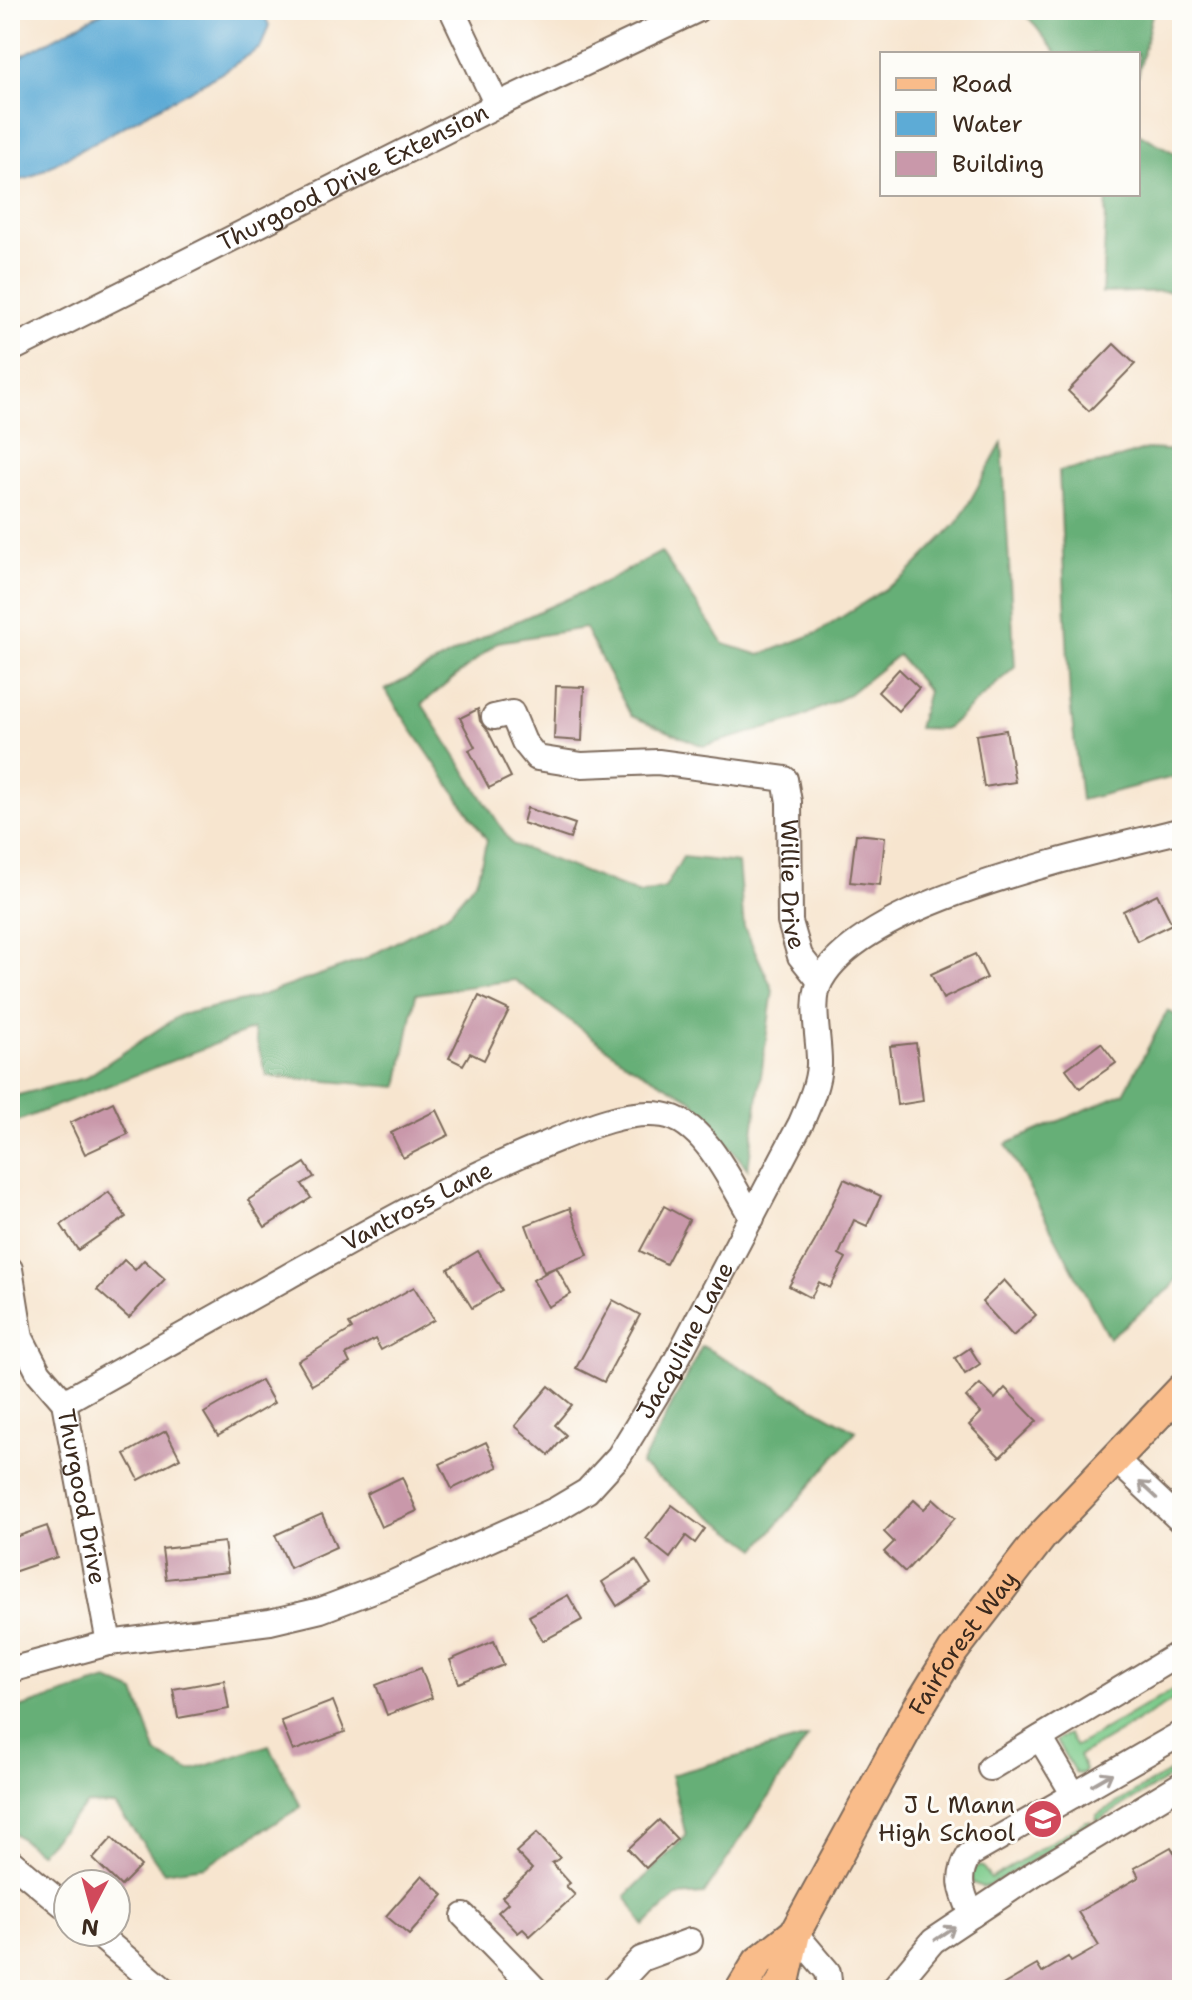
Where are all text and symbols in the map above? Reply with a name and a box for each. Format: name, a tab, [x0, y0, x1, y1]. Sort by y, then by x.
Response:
legend	[880, 52, 1140, 196]
text: Road	[952, 68, 1012, 100]
street label: Thurgood Drive Extension	[212, 96, 494, 259]
text: Water	[952, 108, 1023, 140]
text: Building	[952, 148, 1044, 180]
street label: Willie Drive	[773, 819, 813, 953]
street label: Vantross Lane	[336, 1154, 498, 1259]
street label: Jacquline Lane	[629, 1256, 741, 1425]
street label: Thurgood Drive	[50, 1406, 114, 1587]
one-way arrow	[1138, 1480, 1158, 1499]
street label: Fairforest Way	[901, 1564, 1025, 1722]
one-way arrow	[1090, 1771, 1113, 1787]
place label: J L Mann High School	[878, 1789, 1016, 1849]
school or university icon: J L Mann High School	[1022, 1798, 1064, 1840]
north arrow	[52, 1868, 132, 1948]
text: N	[80, 1912, 100, 1943]
one-way arrow	[933, 1925, 956, 1941]

